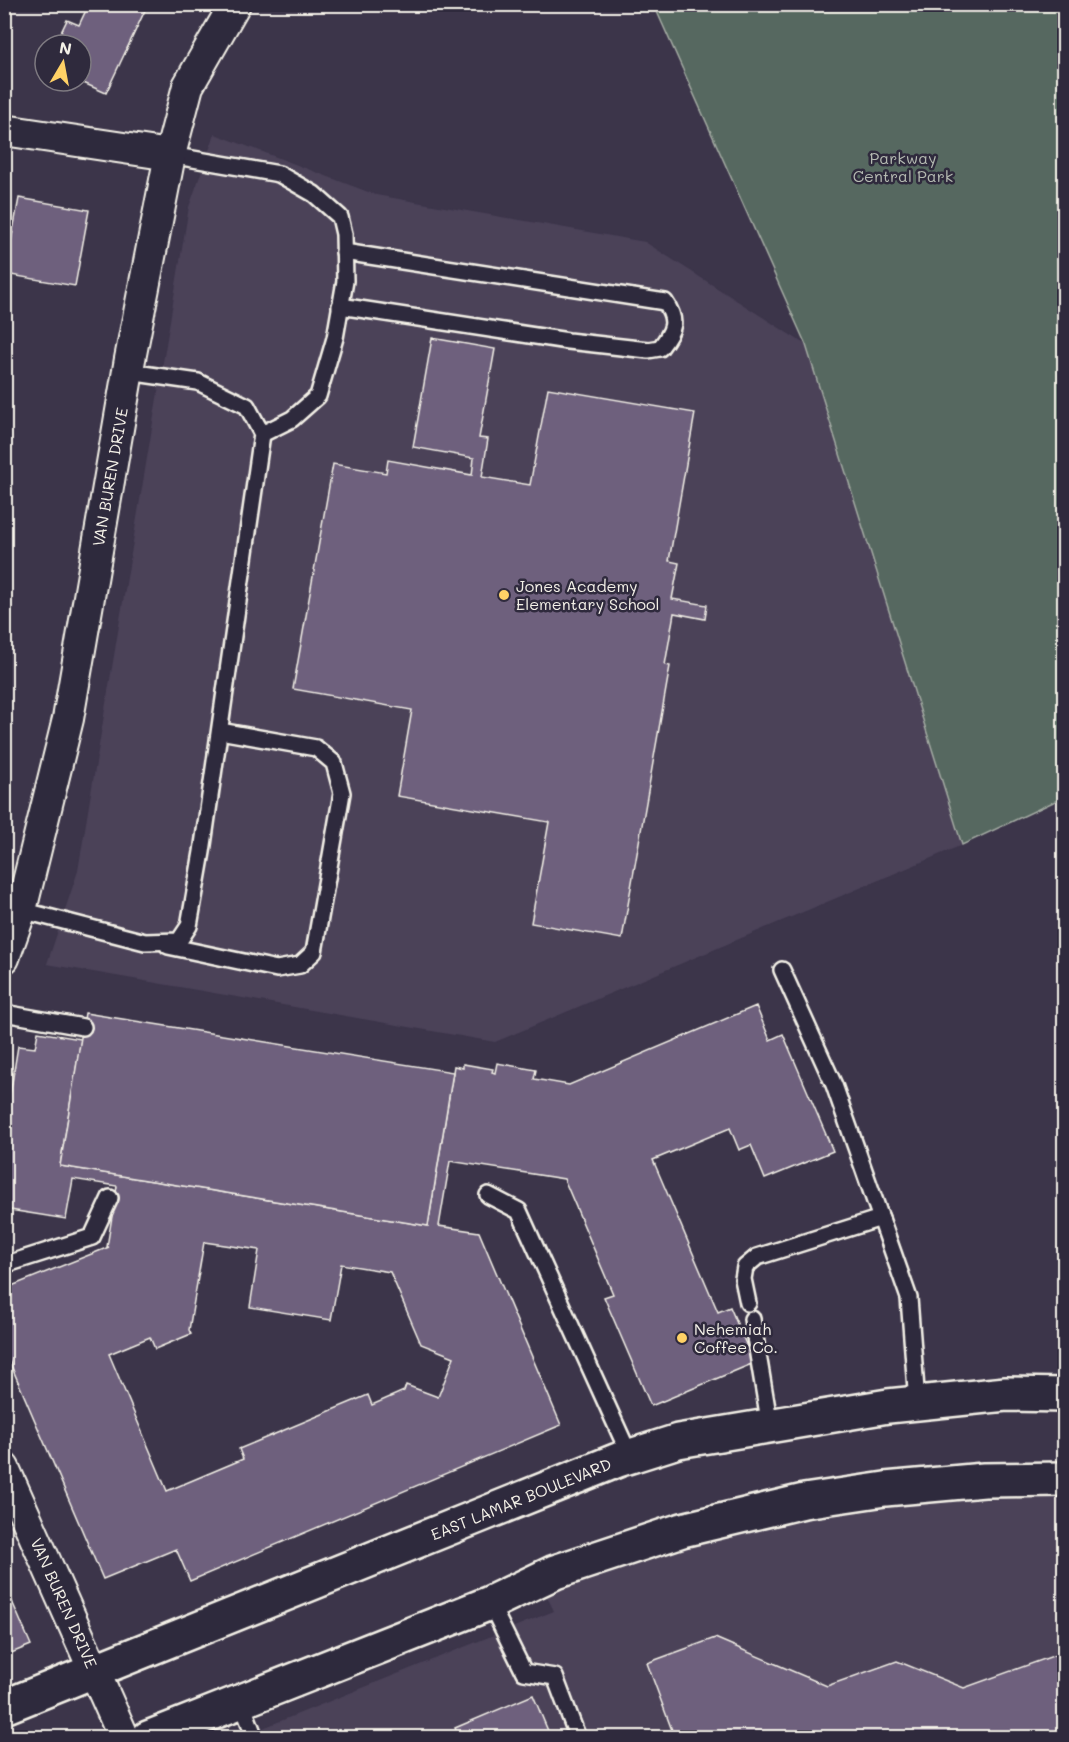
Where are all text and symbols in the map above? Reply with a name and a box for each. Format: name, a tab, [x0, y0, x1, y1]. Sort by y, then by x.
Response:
north arrow	[33, 33, 93, 93]
text: N	[58, 36, 74, 59]
park label: Parkway Central Park	[853, 147, 953, 186]
street label: VAN BUREN DRIVE	[87, 406, 132, 548]
place label: Jones Academy Elementary School	[516, 575, 660, 614]
marker: Jones Academy Elementary School	[497, 588, 511, 602]
place label: Nehemiah Coffee Co.	[694, 1318, 778, 1357]
marker: Nehemiah Coffee Co.	[675, 1331, 689, 1345]
street label: EAST LAMAR BOULEVARD	[427, 1453, 614, 1544]
street label: VAN BUREN DRIVE	[26, 1534, 103, 1671]

